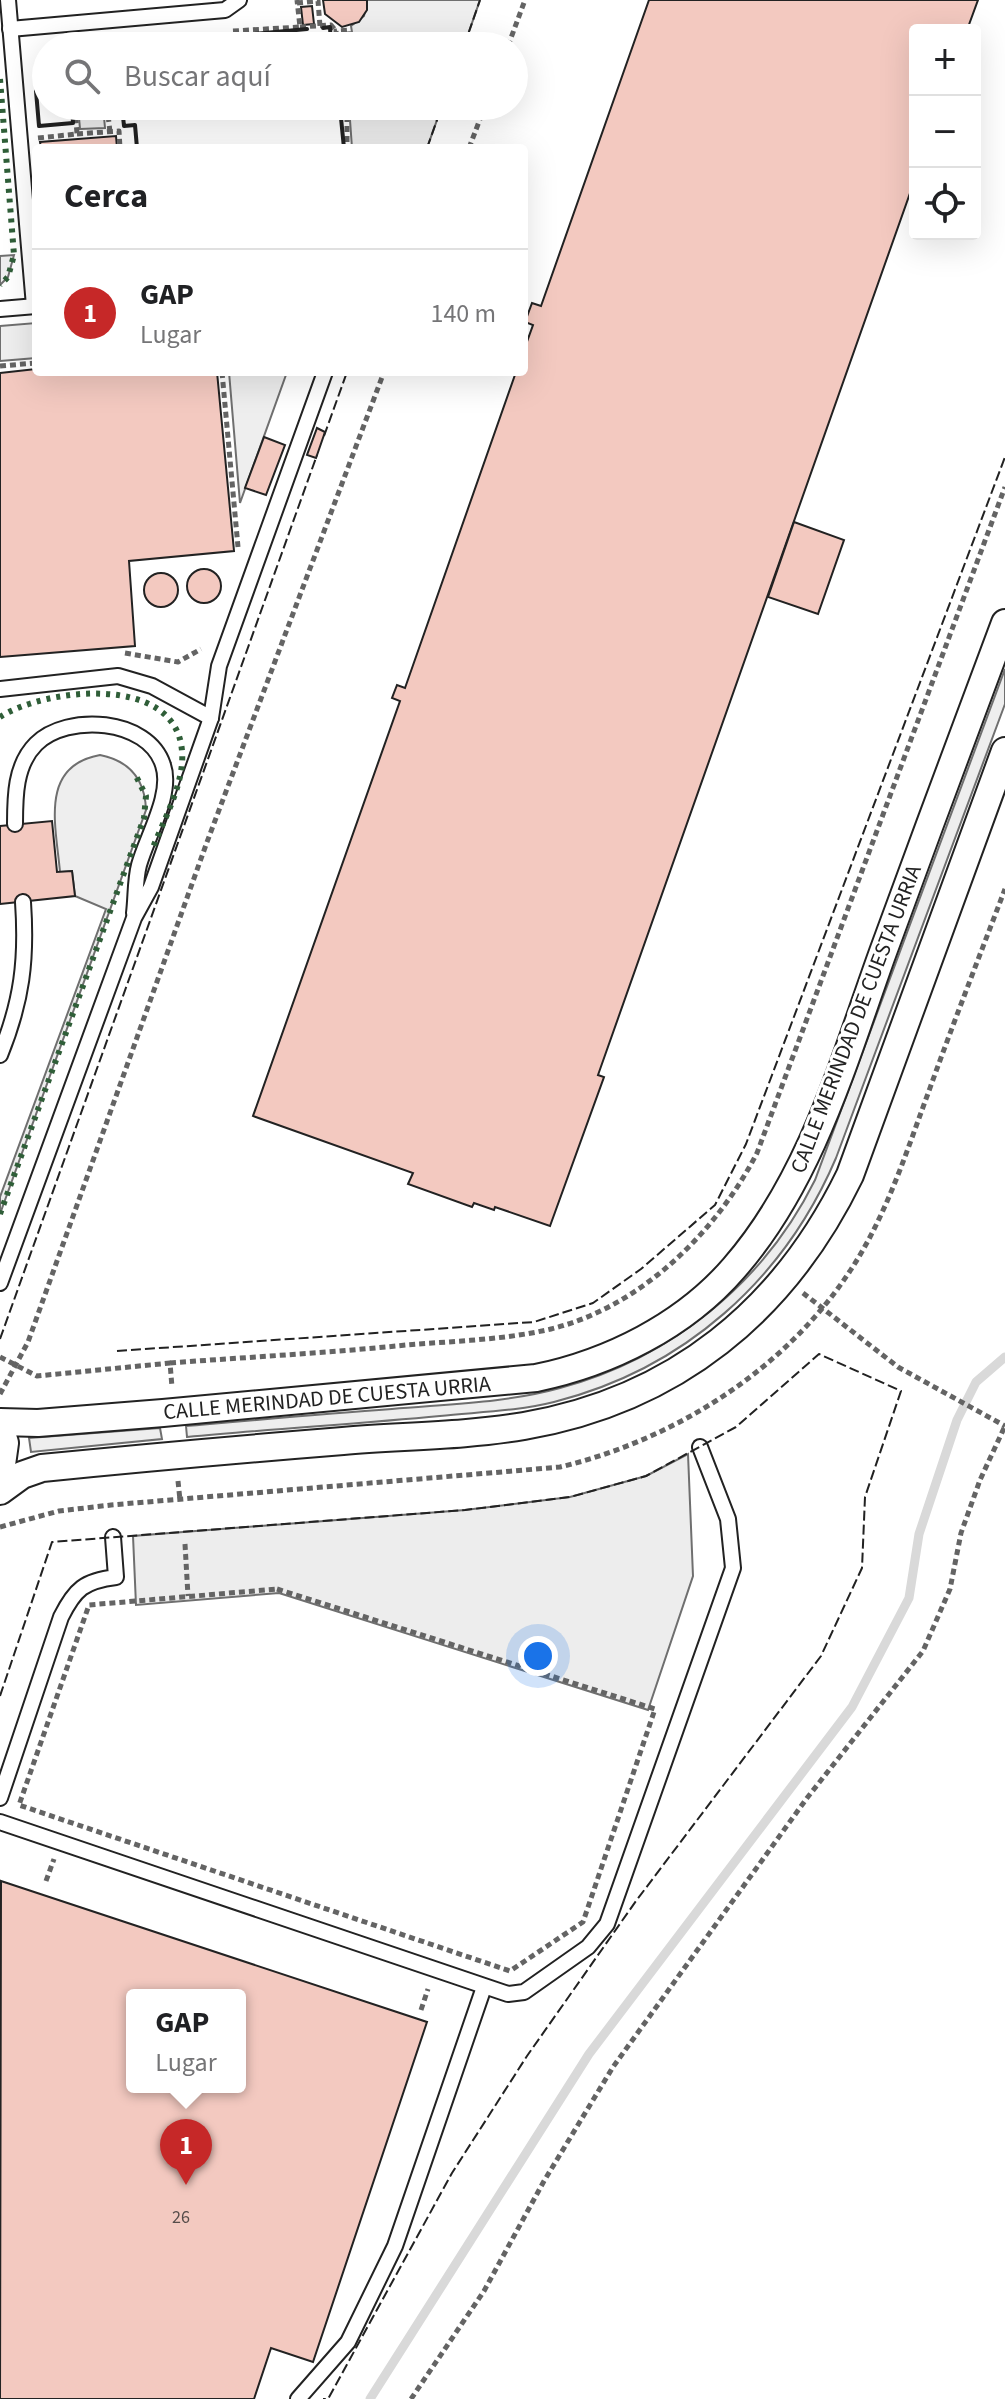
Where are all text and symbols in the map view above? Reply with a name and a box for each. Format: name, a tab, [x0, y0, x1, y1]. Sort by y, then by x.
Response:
map controls	[909, 24, 981, 240]
button: +	[909, 24, 981, 96]
search box	[32, 32, 528, 120]
icon: search	[60, 54, 104, 98]
text: Buscar aquí	[124, 55, 271, 98]
button: −	[909, 96, 981, 168]
button: locate	[909, 168, 981, 240]
text: Cerca	[64, 172, 148, 221]
text: GAP	[140, 273, 194, 316]
text: 1	[83, 295, 97, 332]
text: 140 m	[430, 295, 496, 332]
text: Lugar	[140, 316, 201, 353]
street label: CALLE MERINDAD DE CUESTA URRIA	[782, 860, 930, 1178]
street label: CALLE MERINDAD DE CUESTA URRIA	[162, 1368, 492, 1428]
your location	[518, 1636, 558, 1676]
popup	[126, 1989, 246, 2093]
text: GAP	[155, 2001, 209, 2044]
text: Lugar	[155, 2044, 217, 2081]
pin: 1	[160, 2119, 212, 2185]
house number: 26	[172, 2205, 190, 2230]

